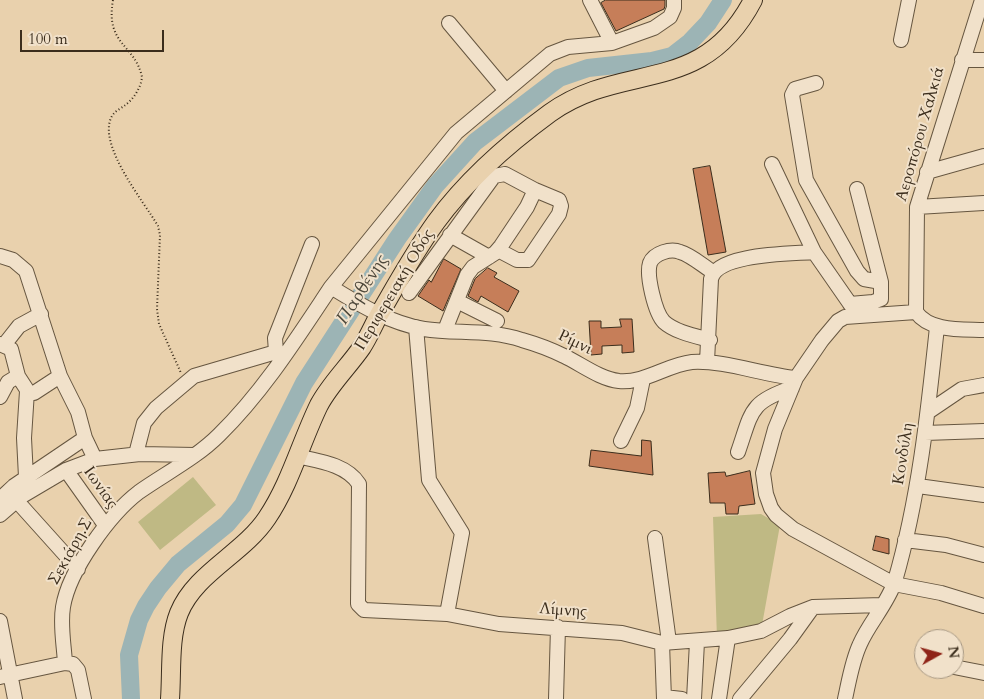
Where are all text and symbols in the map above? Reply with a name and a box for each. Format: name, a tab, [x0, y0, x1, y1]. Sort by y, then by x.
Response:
scale bar	[22, 20, 166, 52]
text: 100 m	[28, 29, 68, 49]
street label: Αεροπόρου Χαλκιά	[893, 64, 949, 204]
street label: Περιφερειακή Οδός	[351, 226, 439, 354]
water label: Παρθένης	[332, 251, 394, 329]
street label: Ρίμνι	[555, 327, 595, 359]
street label: Κονδύλη	[890, 422, 918, 486]
street label: Ιωνίας	[79, 463, 121, 513]
street label: Σεκιάρη.Σ	[45, 515, 97, 589]
street label: Λίμνης	[539, 600, 587, 622]
north arrow	[914, 629, 964, 679]
text: N	[943, 645, 964, 659]

